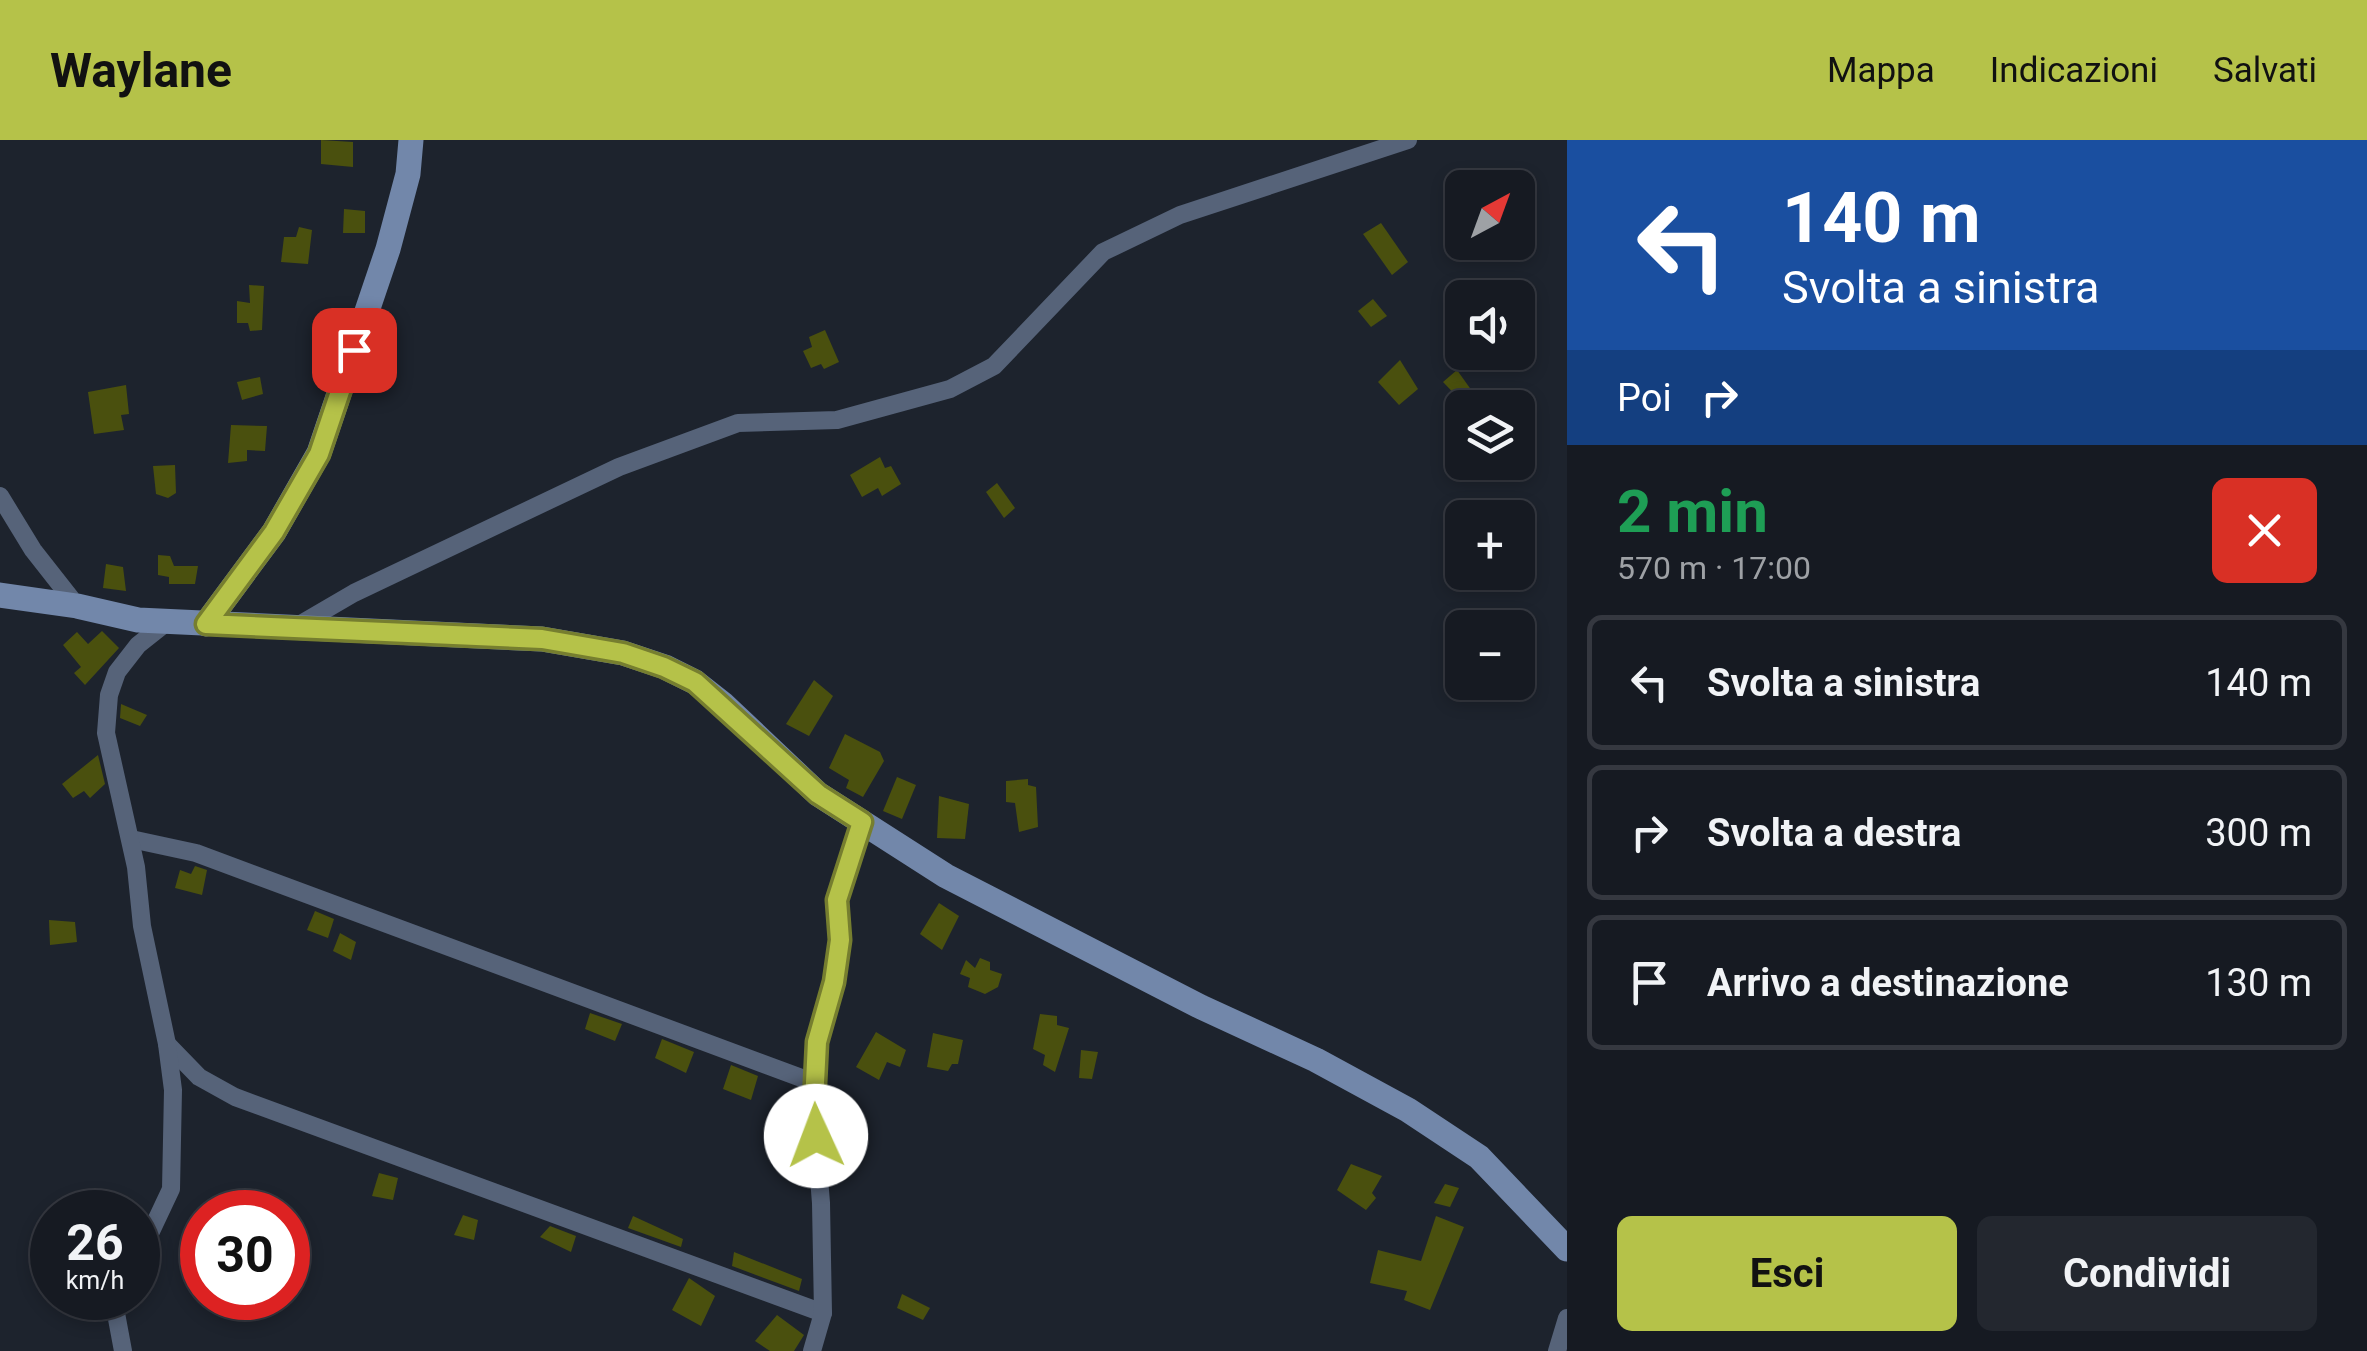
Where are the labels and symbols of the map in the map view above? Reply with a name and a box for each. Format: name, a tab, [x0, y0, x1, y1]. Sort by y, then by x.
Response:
north arrow	[1445, 170, 1535, 260]
pin	[312, 308, 397, 393]
position arrow	[764, 1084, 868, 1188]
speed limit sign: 30	[180, 1190, 310, 1320]

